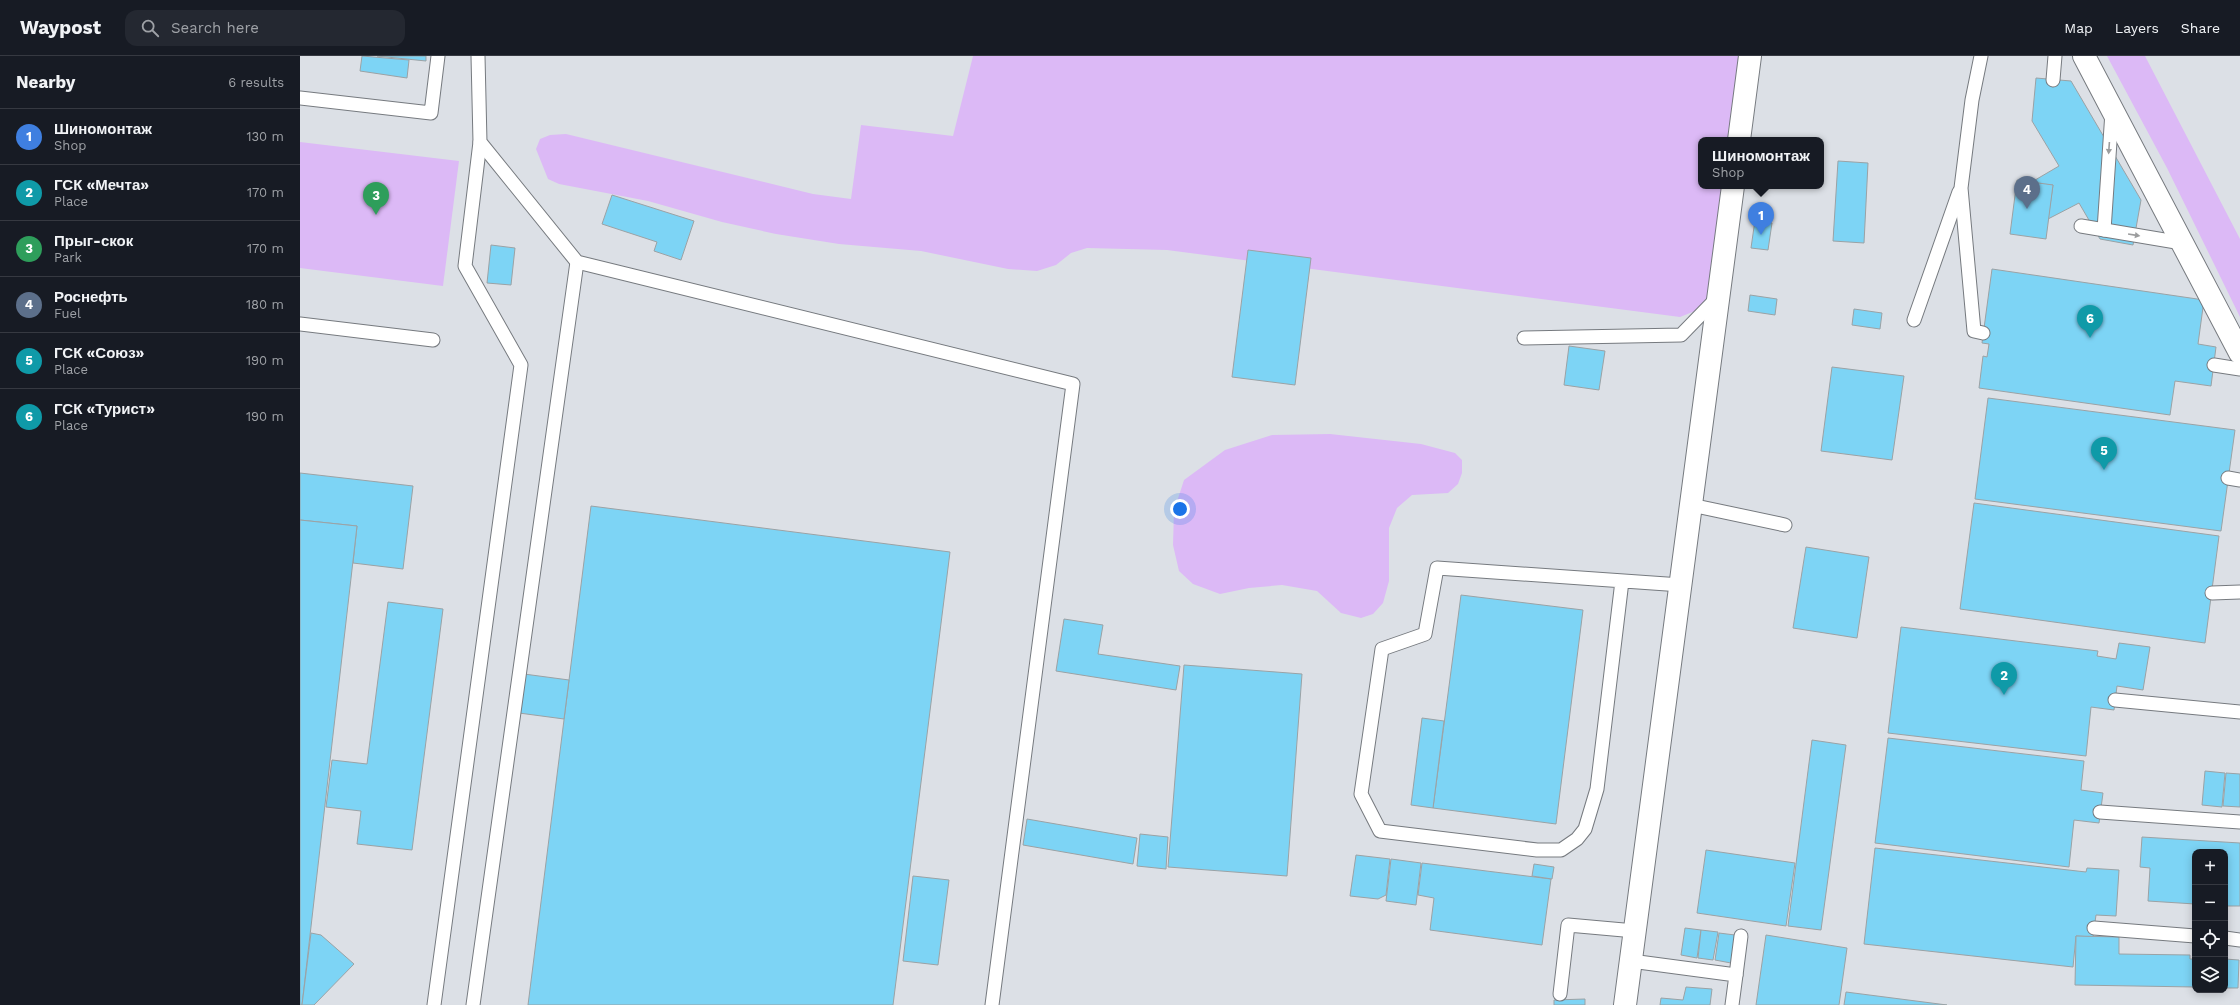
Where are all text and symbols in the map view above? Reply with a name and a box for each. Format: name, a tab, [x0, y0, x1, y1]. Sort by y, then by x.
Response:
search box	[125, 10, 405, 46]
text: Waypost	[20, 16, 101, 39]
icon: search	[139, 17, 161, 39]
text: Search here	[171, 19, 259, 37]
text: Map	[2064, 20, 2093, 36]
text: Layers	[2115, 20, 2159, 36]
text: Share	[2181, 20, 2220, 36]
text: Nearby	[16, 72, 75, 92]
text: 6 results	[228, 75, 284, 90]
text: Шиномонтаж	[54, 120, 152, 138]
text: 1	[26, 129, 32, 144]
text: 130 m	[246, 129, 284, 144]
popup	[1698, 137, 1824, 189]
text: Shop	[54, 138, 86, 153]
one-way arrow	[2106, 142, 2113, 154]
text: Шиномонтаж	[1712, 147, 1810, 165]
text: Shop	[1712, 165, 1744, 180]
text: ГСК «Мечта»	[54, 176, 149, 194]
pin: 4	[2014, 176, 2040, 209]
pin: 3	[363, 182, 389, 215]
text: 2	[25, 185, 33, 200]
text: 170 m	[247, 185, 284, 200]
text: Place	[54, 194, 88, 209]
pin: 1	[1748, 202, 1774, 235]
text: Прыг-скок	[54, 232, 133, 250]
one-way arrow	[2128, 232, 2140, 238]
text: 3	[25, 241, 33, 256]
text: 170 m	[247, 241, 284, 256]
text: Park	[54, 250, 82, 265]
text: Роснефть	[54, 288, 128, 306]
text: 4	[25, 297, 33, 312]
text: 180 m	[246, 297, 284, 312]
pin: 6	[2077, 305, 2103, 338]
text: Fuel	[54, 306, 81, 321]
text: ГСК «Союз»	[54, 344, 144, 362]
text: 5	[25, 353, 33, 368]
text: 190 m	[246, 353, 284, 368]
text: Place	[54, 362, 88, 377]
text: ГСК «Турист»	[54, 400, 155, 418]
text: 6	[25, 409, 33, 424]
text: 190 m	[246, 409, 284, 424]
text: Place	[54, 418, 88, 433]
pin: 5	[2091, 437, 2117, 470]
your location	[1170, 499, 1190, 519]
pin: 2	[1991, 662, 2017, 695]
map controls	[2192, 849, 2228, 993]
button: +	[2192, 849, 2228, 885]
button: −	[2192, 885, 2228, 921]
button: locate	[2192, 921, 2228, 957]
button: layers	[2192, 957, 2228, 993]

